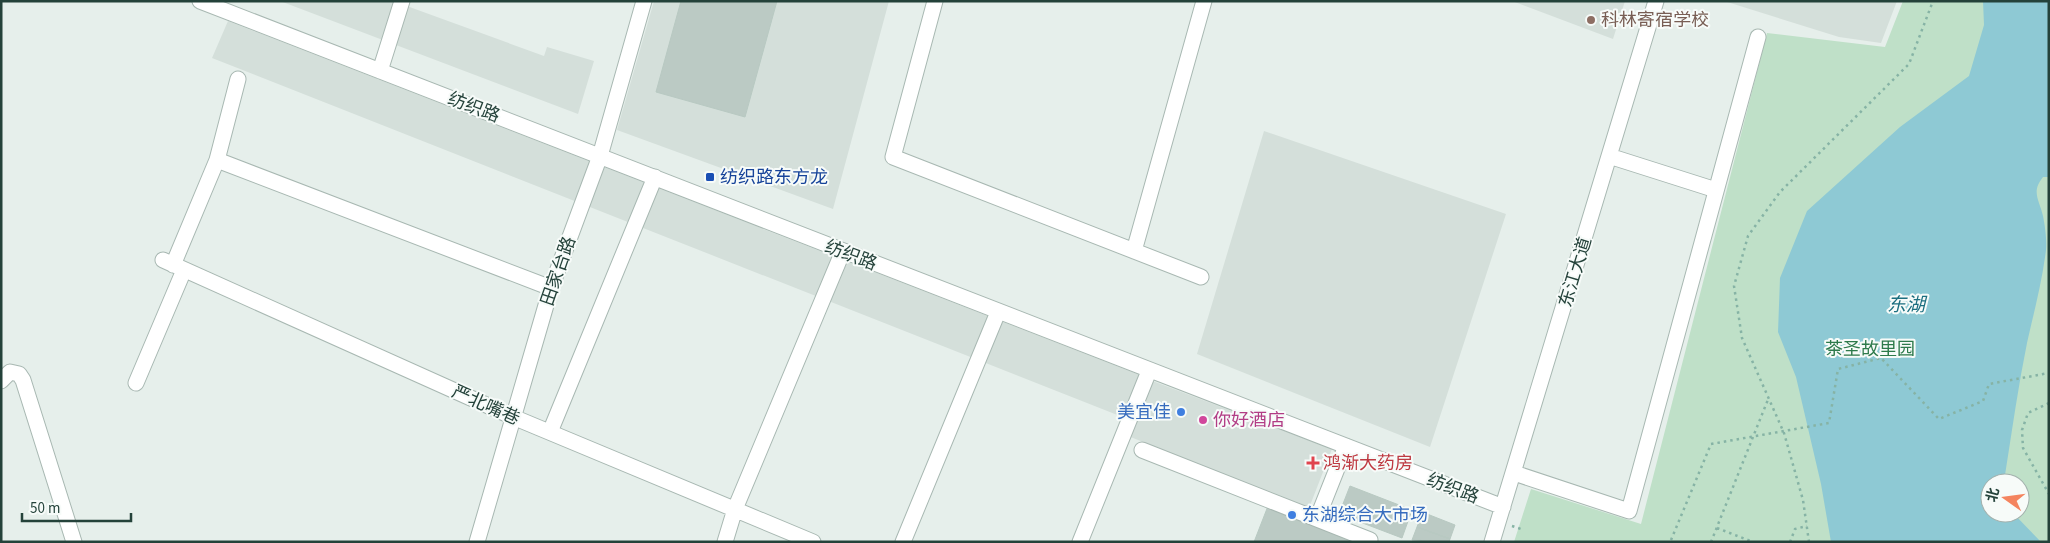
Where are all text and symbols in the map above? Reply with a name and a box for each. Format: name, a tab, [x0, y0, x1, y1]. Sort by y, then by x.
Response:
place label: 科林寄宿学校	[1601, 8, 1709, 33]
marker: 科林寄宿学校	[1585, 14, 1597, 26]
street label: 纺织路	[444, 86, 504, 129]
place label: 纺织路东方龙	[720, 165, 828, 190]
marker: 纺织路东方龙	[704, 171, 716, 183]
street label: 田家台路	[535, 233, 582, 309]
street label: 纺织路	[821, 234, 881, 277]
street label: 东江大道	[1553, 234, 1598, 310]
water label: 东湖	[1887, 292, 1928, 319]
park label: 茶圣故里园	[1825, 337, 1915, 362]
street label: 严北嘴巷	[448, 379, 524, 432]
place label: 美宜佳	[1117, 400, 1171, 425]
marker: 美宜佳	[1175, 406, 1187, 418]
place label: 你好酒店	[1213, 408, 1285, 433]
marker: 你好酒店	[1197, 414, 1209, 426]
place label: 鸿渐大药房	[1323, 451, 1413, 476]
marker: 鸿渐大药房	[1307, 457, 1319, 469]
street label: 纺织路	[1423, 467, 1483, 510]
north arrow	[1980, 473, 2030, 523]
text: 北	[1982, 486, 2005, 504]
scale bar	[22, 490, 131, 522]
text: 50 m	[30, 498, 60, 519]
place label: 东湖综合大市场	[1302, 503, 1428, 528]
marker: 东湖综合大市场	[1286, 509, 1298, 521]

